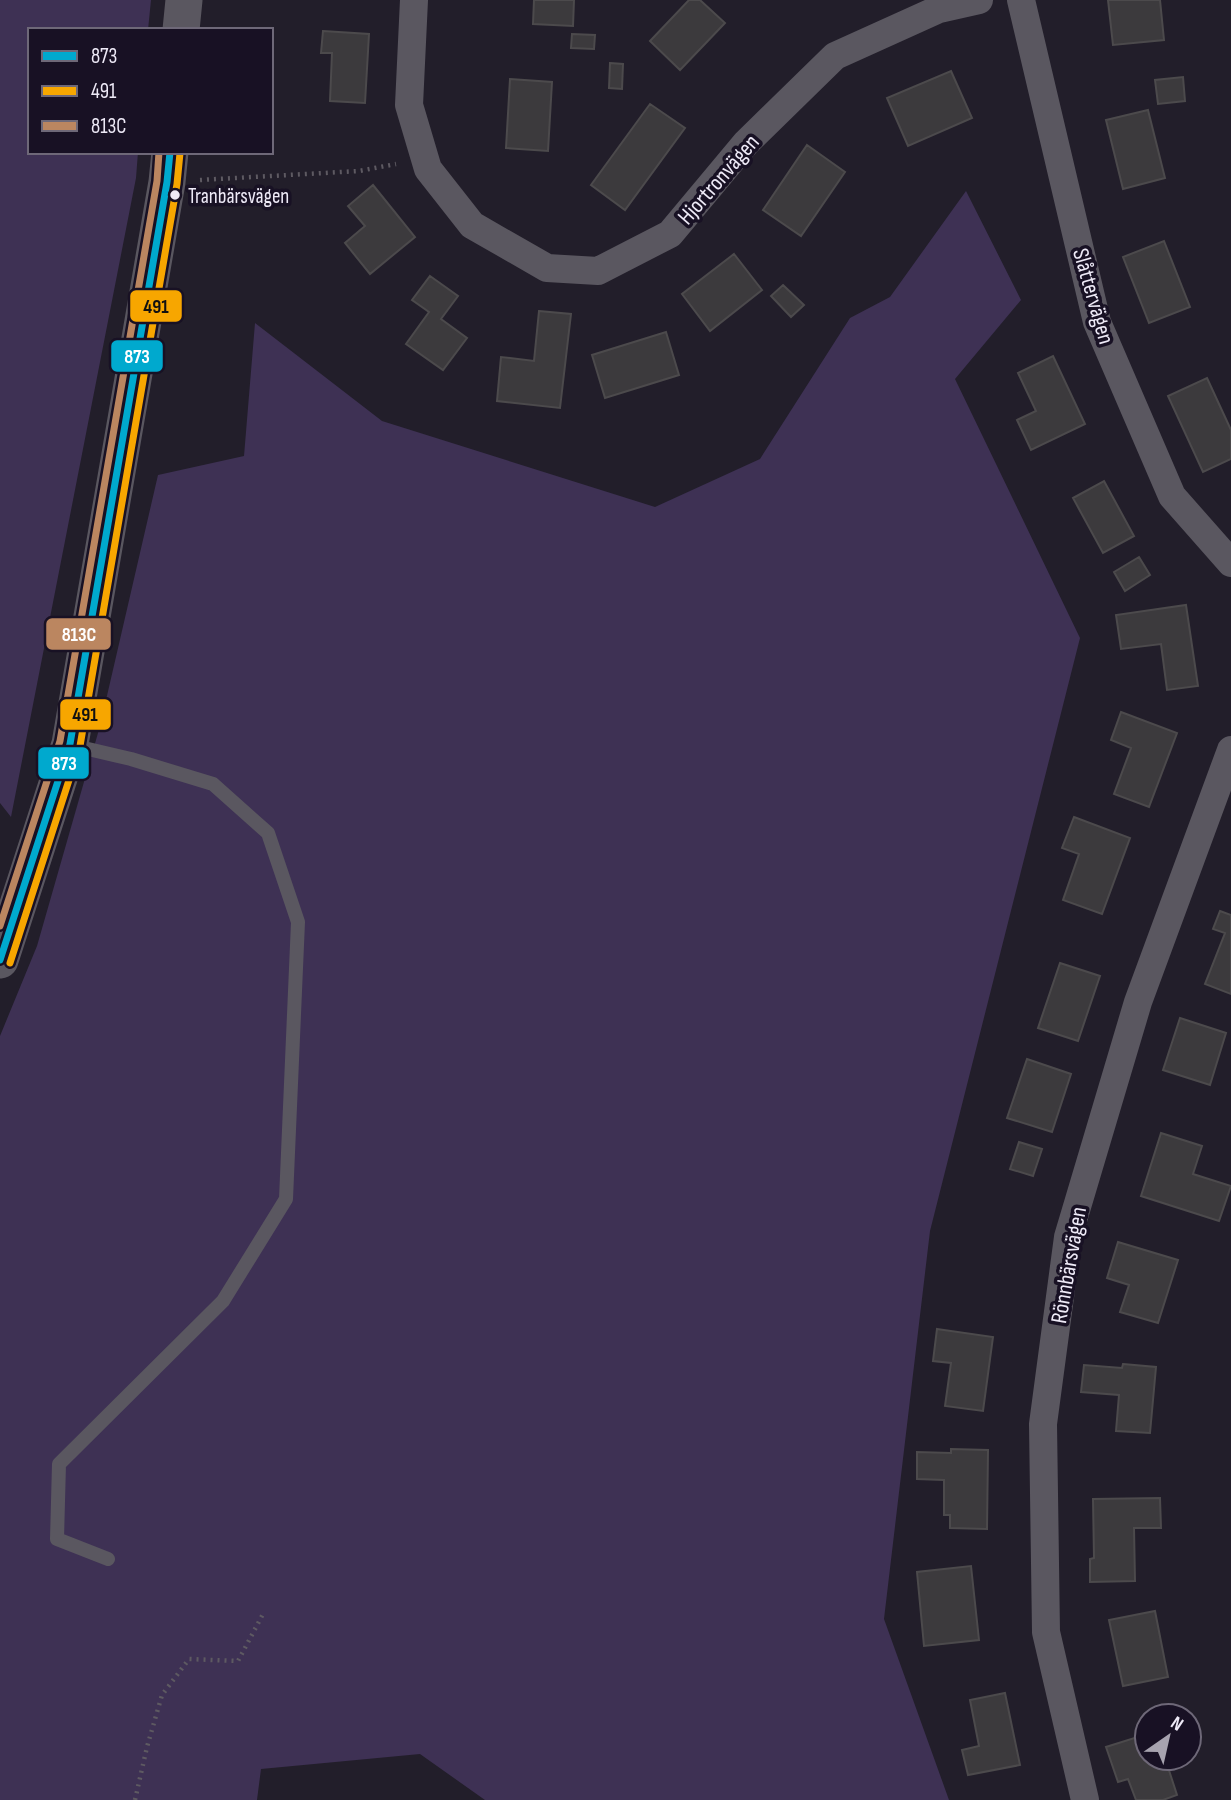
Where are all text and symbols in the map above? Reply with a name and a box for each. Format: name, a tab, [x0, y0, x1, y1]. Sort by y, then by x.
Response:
legend	[28, 28, 273, 154]
text: 873	[91, 44, 117, 69]
text: 491	[91, 79, 117, 104]
text: 813C	[91, 114, 127, 139]
street label: Hjortronvägen	[672, 129, 766, 230]
place label: Tranbärsvägen	[188, 184, 289, 209]
marker: Tranbärsvägen	[168, 188, 182, 202]
street label: Slåttervägen	[1066, 245, 1120, 347]
line badge: 491	[129, 289, 183, 323]
text: 491	[143, 296, 169, 319]
line badge: 873	[110, 339, 164, 373]
text: 873	[124, 346, 150, 369]
line badge: 813C	[45, 617, 112, 651]
text: 813C	[62, 624, 97, 647]
line badge: 491	[59, 698, 112, 731]
text: 491	[72, 704, 98, 727]
line badge: 873	[37, 746, 90, 780]
text: 873	[51, 753, 77, 776]
street label: Rönnbärsvägen	[1045, 1205, 1093, 1326]
north arrow	[1133, 1702, 1203, 1772]
text: N	[1166, 1712, 1187, 1737]

